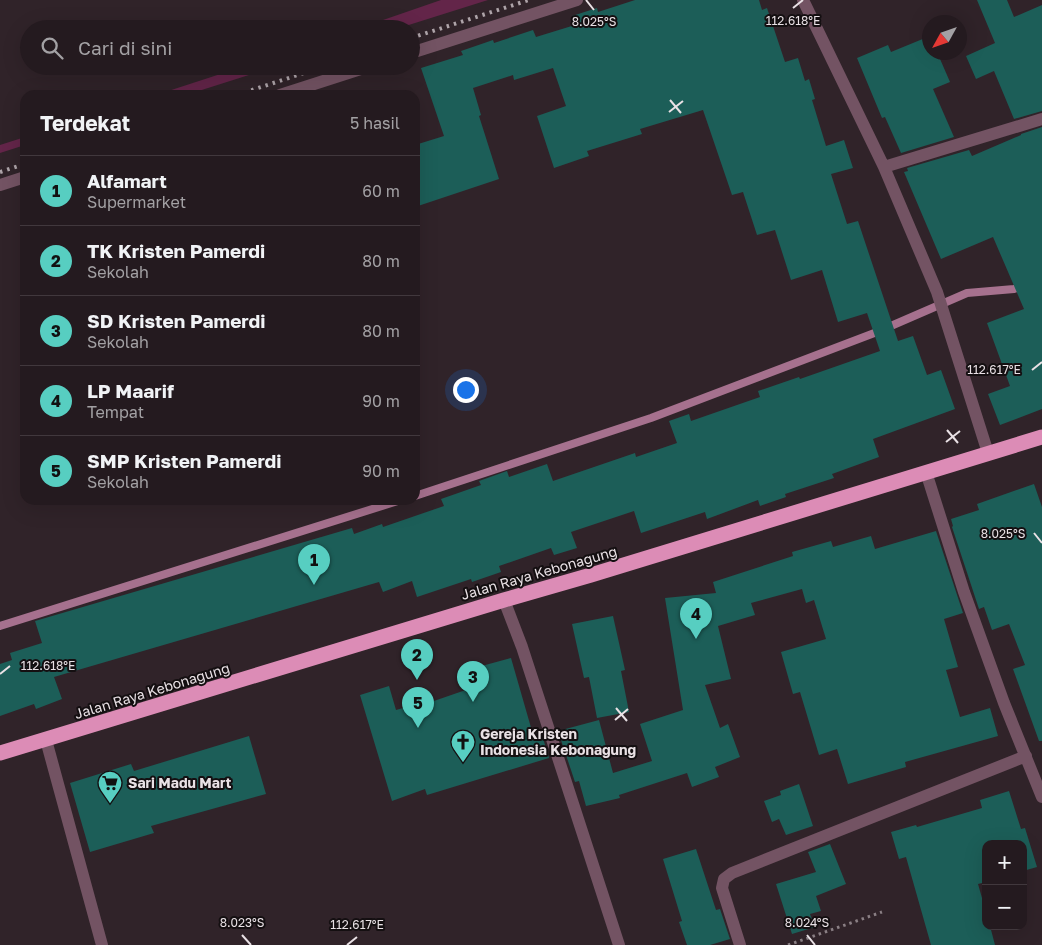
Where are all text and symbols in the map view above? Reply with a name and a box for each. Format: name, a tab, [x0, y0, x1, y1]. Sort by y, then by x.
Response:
text: 112.618°E	[766, 13, 820, 28]
text: 8.025°S	[572, 14, 617, 29]
north arrow	[922, 15, 967, 60]
search box	[20, 20, 420, 75]
icon: search	[38, 34, 66, 62]
text: Cari di sini	[78, 36, 172, 59]
text: Terdekat	[40, 110, 130, 136]
text: 5 hasil	[350, 113, 400, 133]
text: Alfamart	[87, 169, 167, 192]
text: 1	[52, 181, 60, 201]
text: 60 m	[362, 181, 400, 201]
text: Supermarket	[87, 192, 186, 212]
text: TK Kristen Pamerdi	[87, 239, 265, 262]
text: 2	[51, 251, 61, 271]
text: 80 m	[362, 251, 400, 271]
text: Sekolah	[87, 262, 149, 282]
text: SD Kristen Pamerdi	[87, 309, 265, 332]
text: 3	[51, 321, 61, 341]
text: 80 m	[362, 321, 400, 341]
text: Sekolah	[87, 332, 149, 352]
text: 112.617°E	[967, 362, 1021, 377]
your location	[453, 377, 479, 403]
text: LP Maarif	[87, 379, 174, 402]
text: 4	[51, 391, 61, 411]
text: 90 m	[362, 391, 400, 411]
text: Tempat	[87, 402, 144, 422]
text: SMP Kristen Pamerdi	[87, 449, 281, 472]
text: 5	[51, 461, 61, 481]
text: 90 m	[362, 461, 400, 481]
text: Sekolah	[87, 472, 149, 492]
text: 8.025°S	[981, 526, 1026, 541]
street label: Jalan Raya Kebonagung	[459, 542, 619, 603]
pin: 1	[298, 544, 330, 585]
pin: 4	[680, 598, 712, 639]
pin: 2	[401, 639, 433, 680]
text: 112.618°E	[21, 658, 75, 673]
street label: Jalan Raya Kebonagung	[72, 659, 231, 722]
pin: 3	[457, 661, 489, 702]
pin: 5	[402, 687, 434, 728]
place label: Gereja Kristen Indonesia Kebonagung	[480, 725, 636, 758]
church icon: Gereja Kristen Indonesia Kebonagung	[450, 729, 476, 763]
supermarket icon: Sari Madu Mart	[97, 770, 123, 804]
place label: Sari Madu Mart	[128, 774, 232, 791]
map controls	[982, 840, 1027, 930]
button: +	[982, 840, 1027, 885]
button: −	[982, 885, 1027, 930]
text: 8.023°S	[220, 915, 265, 930]
text: 8.024°S	[785, 915, 830, 930]
text: 112.617°E	[330, 917, 384, 932]

